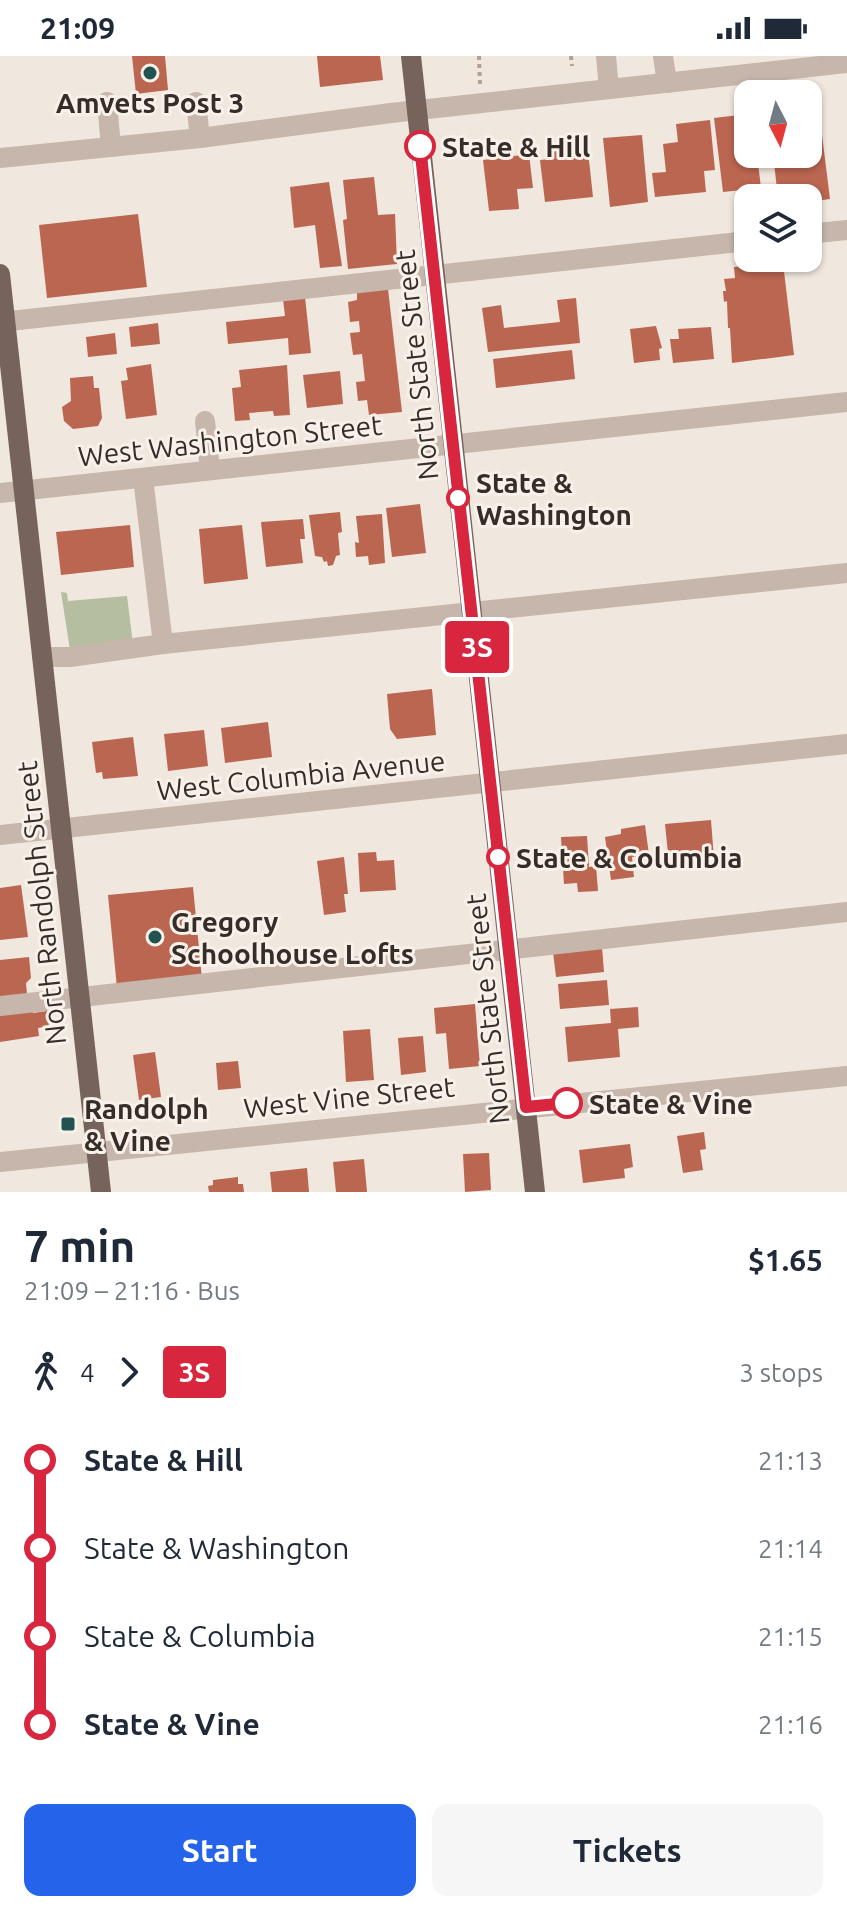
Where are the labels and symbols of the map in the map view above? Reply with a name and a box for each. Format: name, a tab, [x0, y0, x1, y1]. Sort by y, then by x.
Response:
marker: Amvets Post 3	[141, 64, 159, 82]
north arrow	[734, 80, 822, 168]
place label: Amvets Post 3	[56, 87, 244, 118]
marker: State & Hill	[405, 131, 435, 161]
place label: State & Hill	[442, 131, 590, 162]
street label: North State Street	[388, 248, 444, 482]
street label: West Washington Street	[77, 409, 383, 471]
place label: State & Washington	[476, 467, 632, 530]
marker: State & Washington	[447, 487, 469, 509]
line badge: 3S	[441, 621, 513, 673]
street label: West Columbia Avenue	[155, 744, 447, 806]
street label: North Randolph Street	[11, 760, 71, 1046]
place label: State & Columbia	[516, 842, 742, 873]
marker: State & Columbia	[487, 846, 509, 868]
street label: North State Street	[459, 892, 515, 1126]
place label: Gregory Schoolhouse Lofts	[171, 906, 414, 969]
marker: Gregory Schoolhouse Lofts	[146, 928, 164, 946]
street label: West Vine Street	[242, 1071, 456, 1123]
marker: State & Vine	[552, 1088, 582, 1118]
place label: State & Vine	[589, 1088, 753, 1119]
place label: Randolph & Vine	[84, 1093, 209, 1156]
marker: Randolph & Vine	[59, 1115, 77, 1133]

